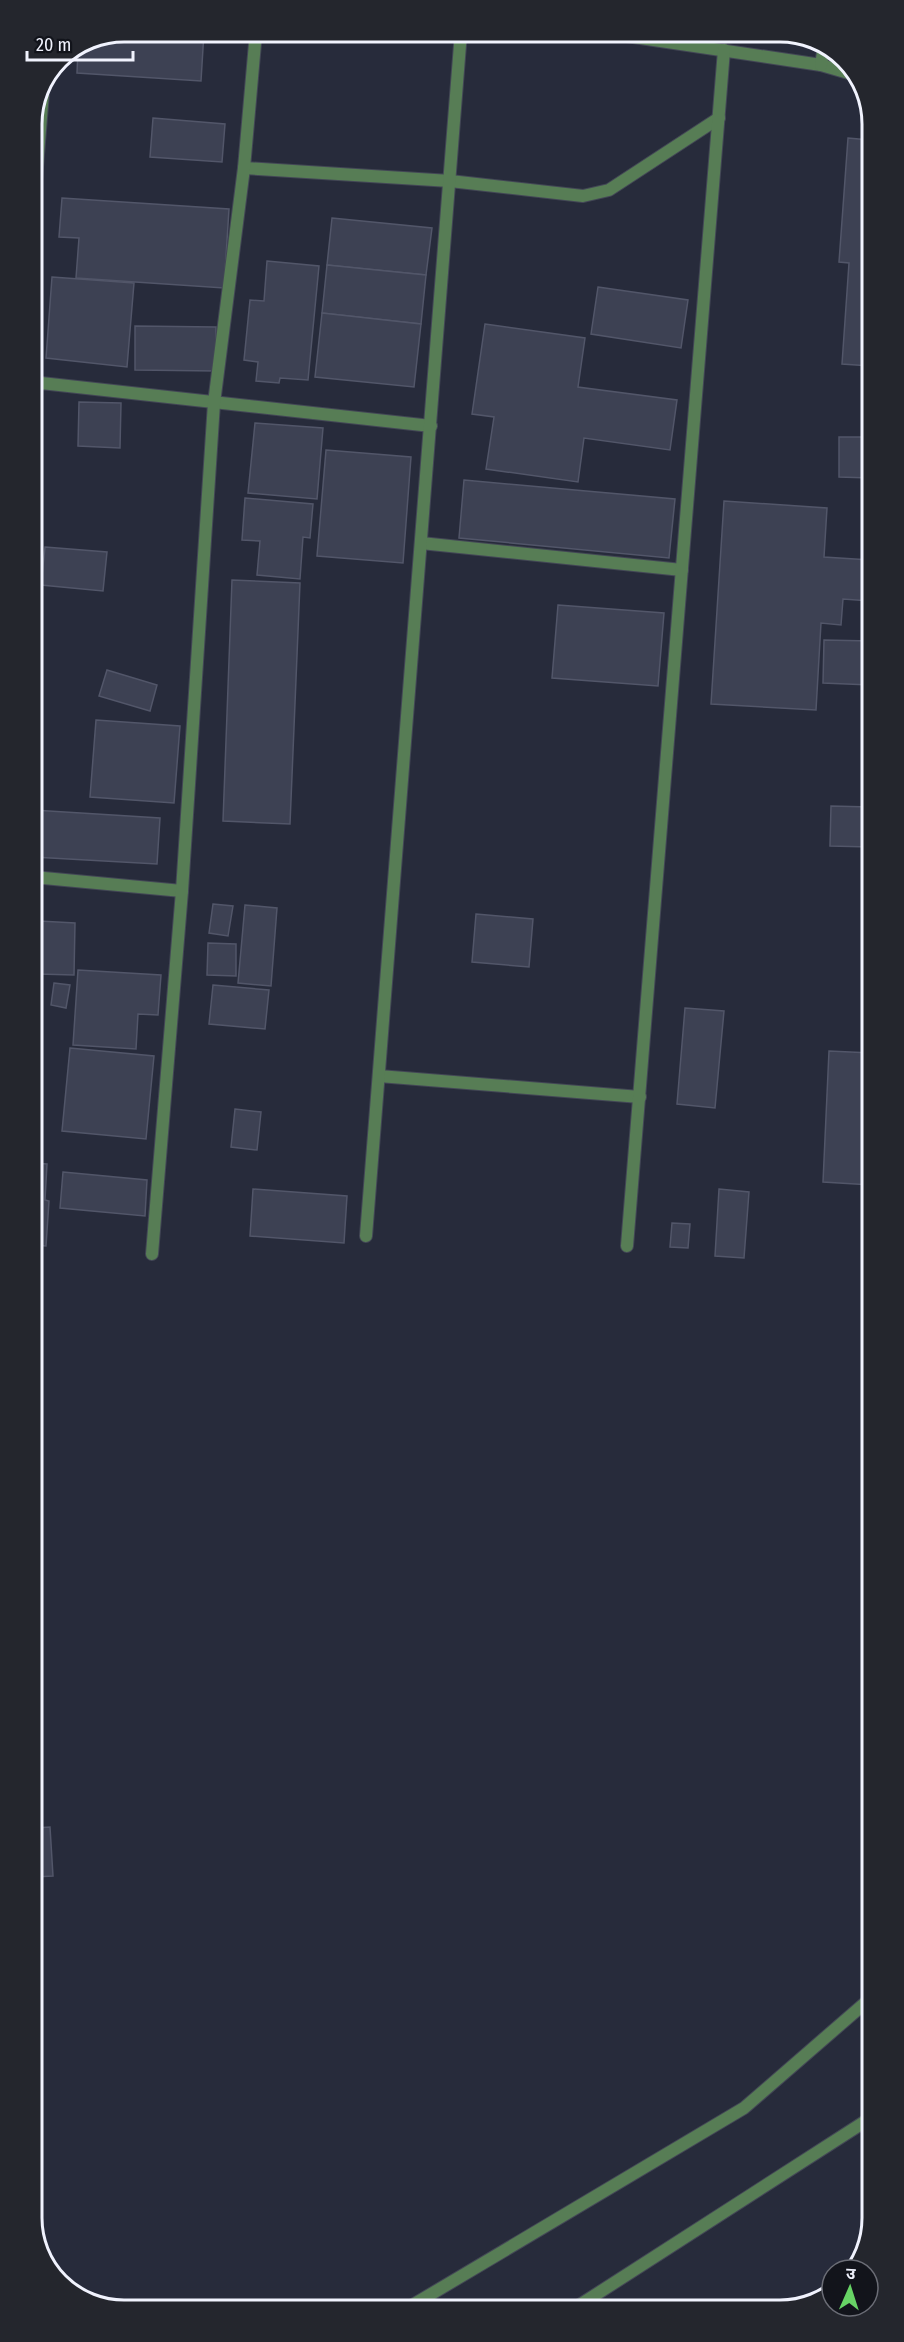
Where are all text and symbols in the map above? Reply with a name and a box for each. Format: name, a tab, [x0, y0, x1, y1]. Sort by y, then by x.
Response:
scale bar	[27, 24, 134, 62]
text: 20 m	[36, 34, 71, 56]
north arrow	[820, 2258, 880, 2318]
text: उ	[846, 2264, 857, 2283]

